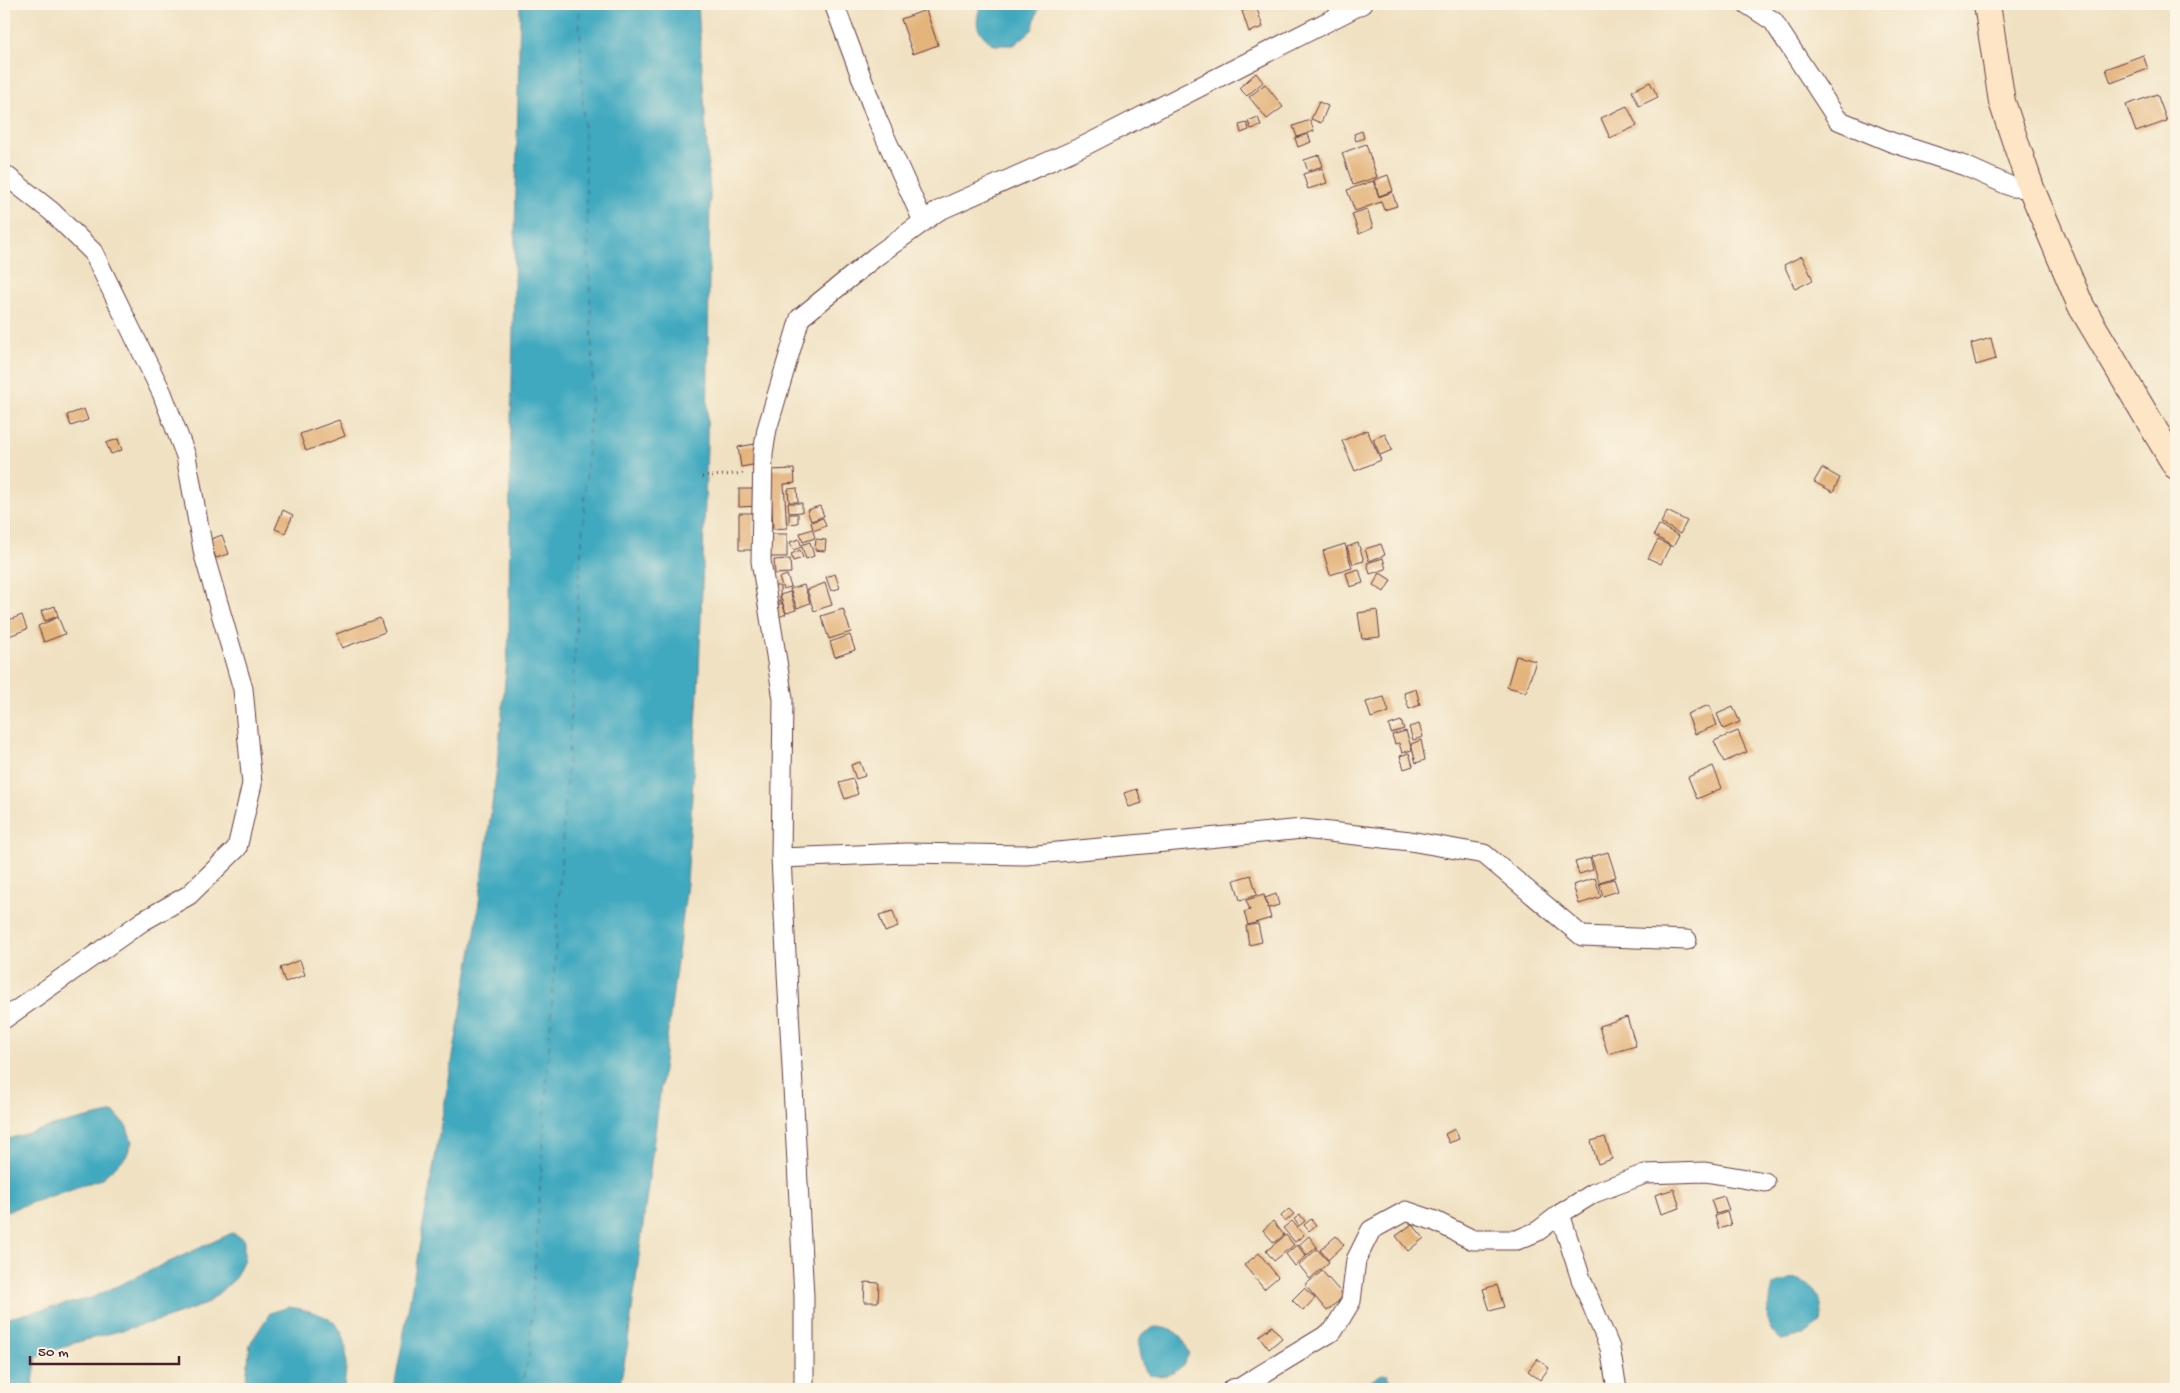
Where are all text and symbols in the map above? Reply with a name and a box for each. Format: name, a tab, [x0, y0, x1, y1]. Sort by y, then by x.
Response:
scale bar	[30, 1333, 179, 1365]
text: 50 m	[38, 1344, 69, 1362]

